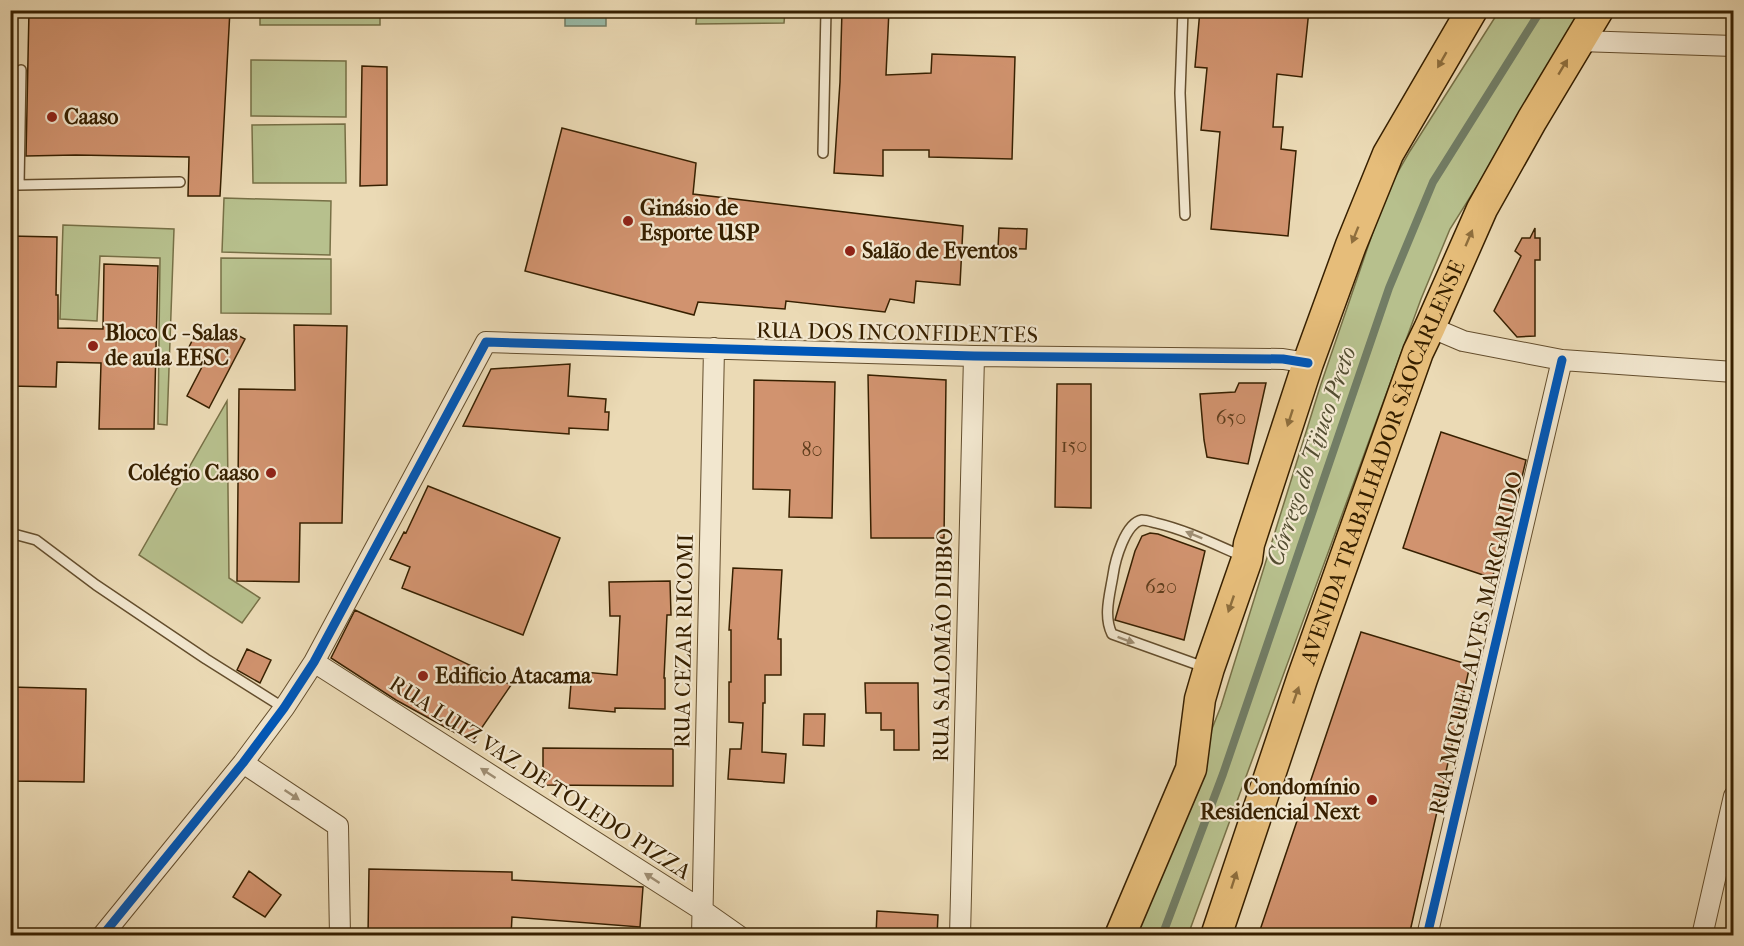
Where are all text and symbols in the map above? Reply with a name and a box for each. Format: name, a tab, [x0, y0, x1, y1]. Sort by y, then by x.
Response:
one-way arrow	[1437, 52, 1447, 69]
one-way arrow	[1558, 59, 1569, 75]
place label: Caaso	[64, 104, 118, 130]
marker: Caaso	[45, 110, 59, 124]
place label: Ginásio de Esporte USP	[640, 195, 760, 246]
marker: Ginásio de Esporte USP	[621, 214, 635, 228]
one-way arrow	[1350, 226, 1360, 244]
one-way arrow	[1465, 229, 1474, 247]
place label: Salão de Eventos	[862, 238, 1018, 264]
marker: Salão de Eventos	[843, 244, 857, 258]
street label: AVENIDA TRABALHADOR SÃOCARLENSE	[1295, 256, 1471, 669]
street label: RUA DOS INCONFIDENTES	[756, 318, 1038, 348]
place label: Bloco C - Salas de aula EESC	[105, 320, 238, 371]
marker: Bloco C - Salas de aula EESC	[86, 339, 100, 353]
water label: Córrego do Tijuco Preto	[1260, 343, 1362, 569]
house number: 650	[1216, 406, 1246, 429]
one-way arrow	[1284, 409, 1294, 427]
house number: 150	[1061, 434, 1087, 457]
house number: 80	[801, 438, 823, 461]
place label: Colégio Caaso	[128, 460, 259, 486]
marker: Colégio Caaso	[264, 466, 278, 480]
street label: RUA MIGUEL ALVES MARGARIDO	[1424, 469, 1528, 817]
street label: RUA SALOMÃO DIBBO	[927, 528, 958, 762]
one-way arrow	[1184, 530, 1202, 540]
street label: RUA CEZAR RICOMI	[669, 533, 699, 748]
house number: 620	[1145, 575, 1177, 598]
one-way arrow	[1226, 595, 1236, 613]
one-way arrow	[1117, 636, 1135, 645]
place label: Edificio Atacama	[435, 663, 592, 689]
marker: Edificio Atacama	[416, 669, 430, 683]
street label: RUA LUIZ VAZ DE TOLEDO PIZZA	[384, 671, 696, 886]
one-way arrow	[1292, 686, 1302, 704]
one-way arrow	[480, 768, 496, 779]
place label: Condomínio Residencial Next	[1200, 774, 1361, 825]
one-way arrow	[284, 790, 300, 801]
marker: Condomínio Residencial Next	[1365, 793, 1379, 807]
one-way arrow	[1230, 871, 1240, 889]
one-way arrow	[644, 873, 661, 884]

